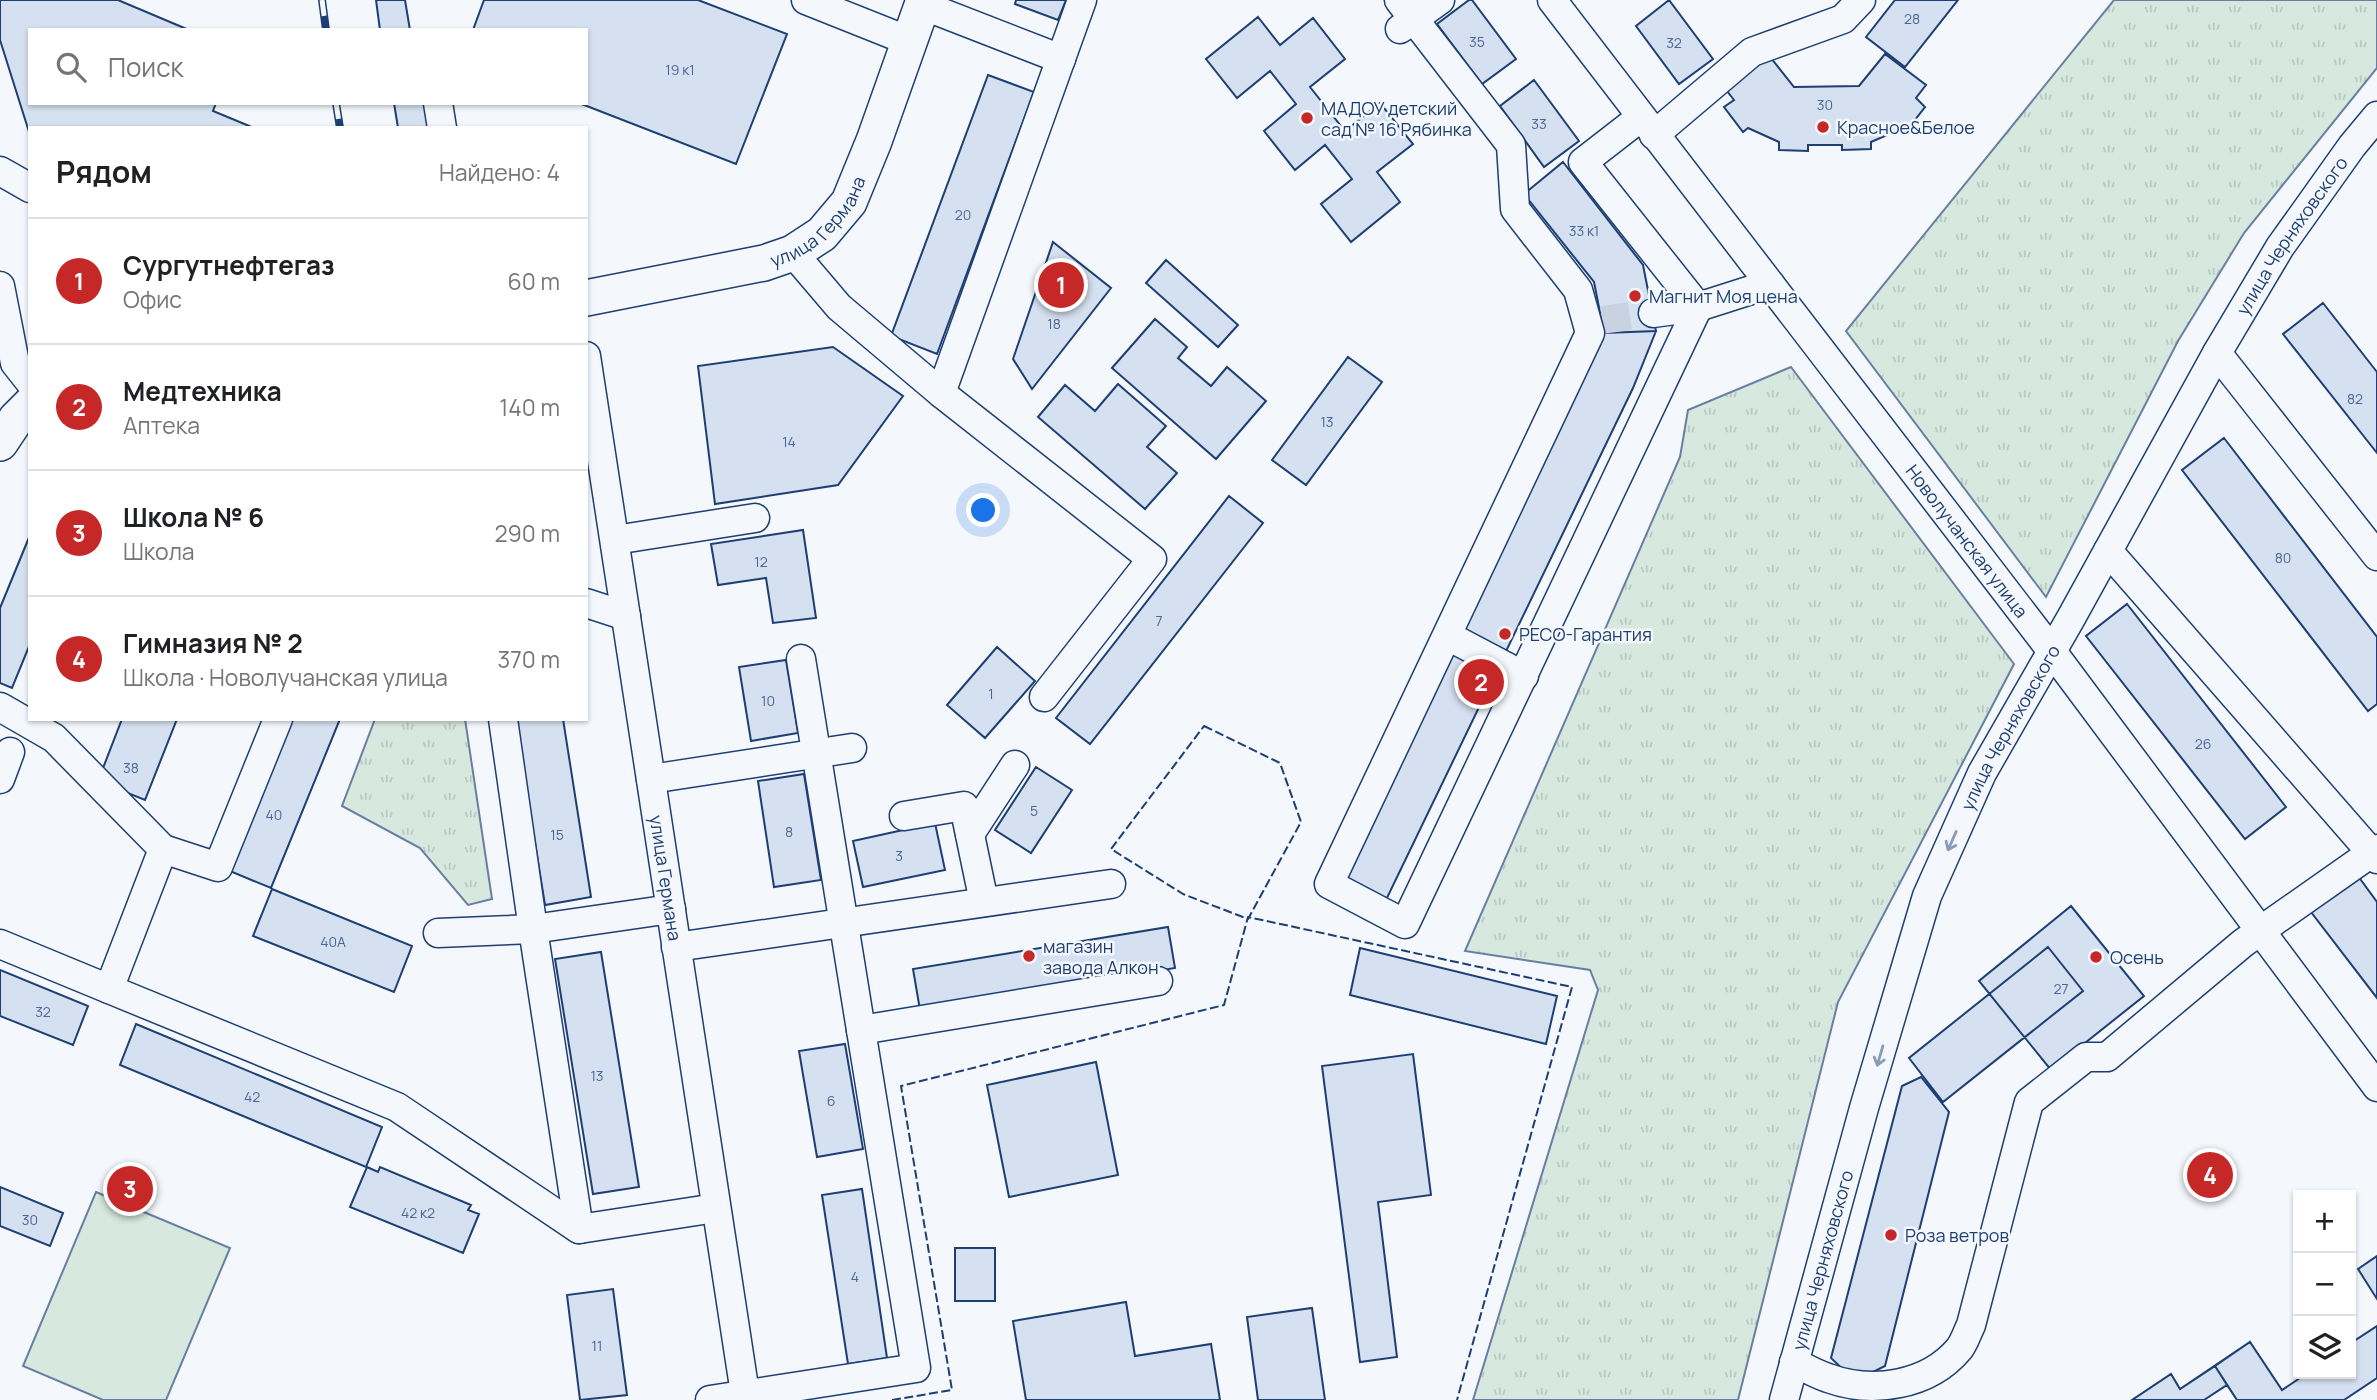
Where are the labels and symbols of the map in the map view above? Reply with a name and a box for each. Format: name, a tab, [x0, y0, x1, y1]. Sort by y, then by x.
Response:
house number: 28	[1904, 9, 1920, 28]
house number: 35	[1469, 32, 1485, 51]
house number: 32	[1666, 33, 1682, 52]
house number: 19 к1	[665, 60, 695, 79]
house number: 30	[1817, 95, 1833, 114]
place label: МАДОУ детский сад № 16 Рябинка	[1321, 96, 1472, 141]
marker: МАДОУ детский сад № 16 Рябинка	[1299, 110, 1315, 126]
house number: 33	[1531, 114, 1547, 133]
place label: Красное&Белое	[1837, 115, 1975, 139]
marker: Красное&Белое	[1815, 119, 1831, 135]
street label: улица Черняховского	[2230, 152, 2353, 319]
street label: улица Германа	[767, 173, 870, 272]
house number: 20	[955, 205, 971, 224]
house number: 33 к1	[1569, 221, 1599, 240]
pin: 1	[1038, 259, 1084, 311]
place label: Магнит Моя цена	[1649, 284, 1798, 308]
marker: Магнит Моя цена	[1627, 288, 1643, 304]
house number: 18	[1047, 314, 1061, 333]
house number: 82	[2347, 389, 2363, 408]
house number: 13	[1320, 412, 1334, 431]
house number: 14	[782, 432, 796, 451]
street label: Новолучанская улица	[1901, 460, 2034, 622]
your location	[966, 493, 1000, 527]
house number: 80	[2275, 548, 2291, 567]
house number: 12	[754, 552, 768, 571]
house number: 7	[1155, 611, 1163, 630]
place label: РЕСО-Гарантия	[1519, 622, 1652, 646]
marker: РЕСО-Гарантия	[1497, 626, 1513, 642]
street label: улица Черняховского	[1955, 640, 2065, 814]
pin: 2	[1458, 656, 1504, 708]
house number: 1	[988, 684, 994, 703]
house number: 10	[761, 691, 775, 710]
house number: 26	[2195, 734, 2211, 753]
house number: 38	[123, 758, 139, 777]
house number: 5	[1030, 801, 1038, 820]
house number: 40	[266, 805, 282, 824]
street label: улица Германа	[645, 813, 687, 943]
house number: 8	[785, 822, 793, 841]
house number: 15	[550, 825, 564, 844]
one-way arrow	[1945, 829, 1958, 851]
house number: 3	[895, 846, 903, 865]
house number: 40А	[320, 932, 346, 951]
place label: магазин завода Алкон	[1043, 934, 1159, 979]
place label: Осень	[2110, 945, 2164, 969]
marker: магазин завода Алкон	[1021, 948, 1037, 964]
marker: Осень	[2088, 949, 2104, 965]
house number: 27	[2053, 979, 2069, 998]
house number: 32	[35, 1002, 51, 1021]
one-way arrow	[1872, 1045, 1885, 1067]
house number: 13	[590, 1066, 604, 1085]
house number: 42	[244, 1087, 260, 1106]
house number: 6	[827, 1091, 835, 1110]
pin: 4	[2187, 1149, 2233, 1201]
pin: 3	[107, 1163, 153, 1215]
street label: улица Черняховского	[1786, 1167, 1858, 1353]
house number: 42 к2	[401, 1203, 435, 1222]
house number: 30	[22, 1210, 38, 1229]
place label: Роза ветров	[1905, 1223, 2010, 1247]
marker: Роза ветров	[1883, 1227, 1899, 1243]
house number: 4	[851, 1267, 859, 1286]
house number: 11	[592, 1336, 602, 1355]

